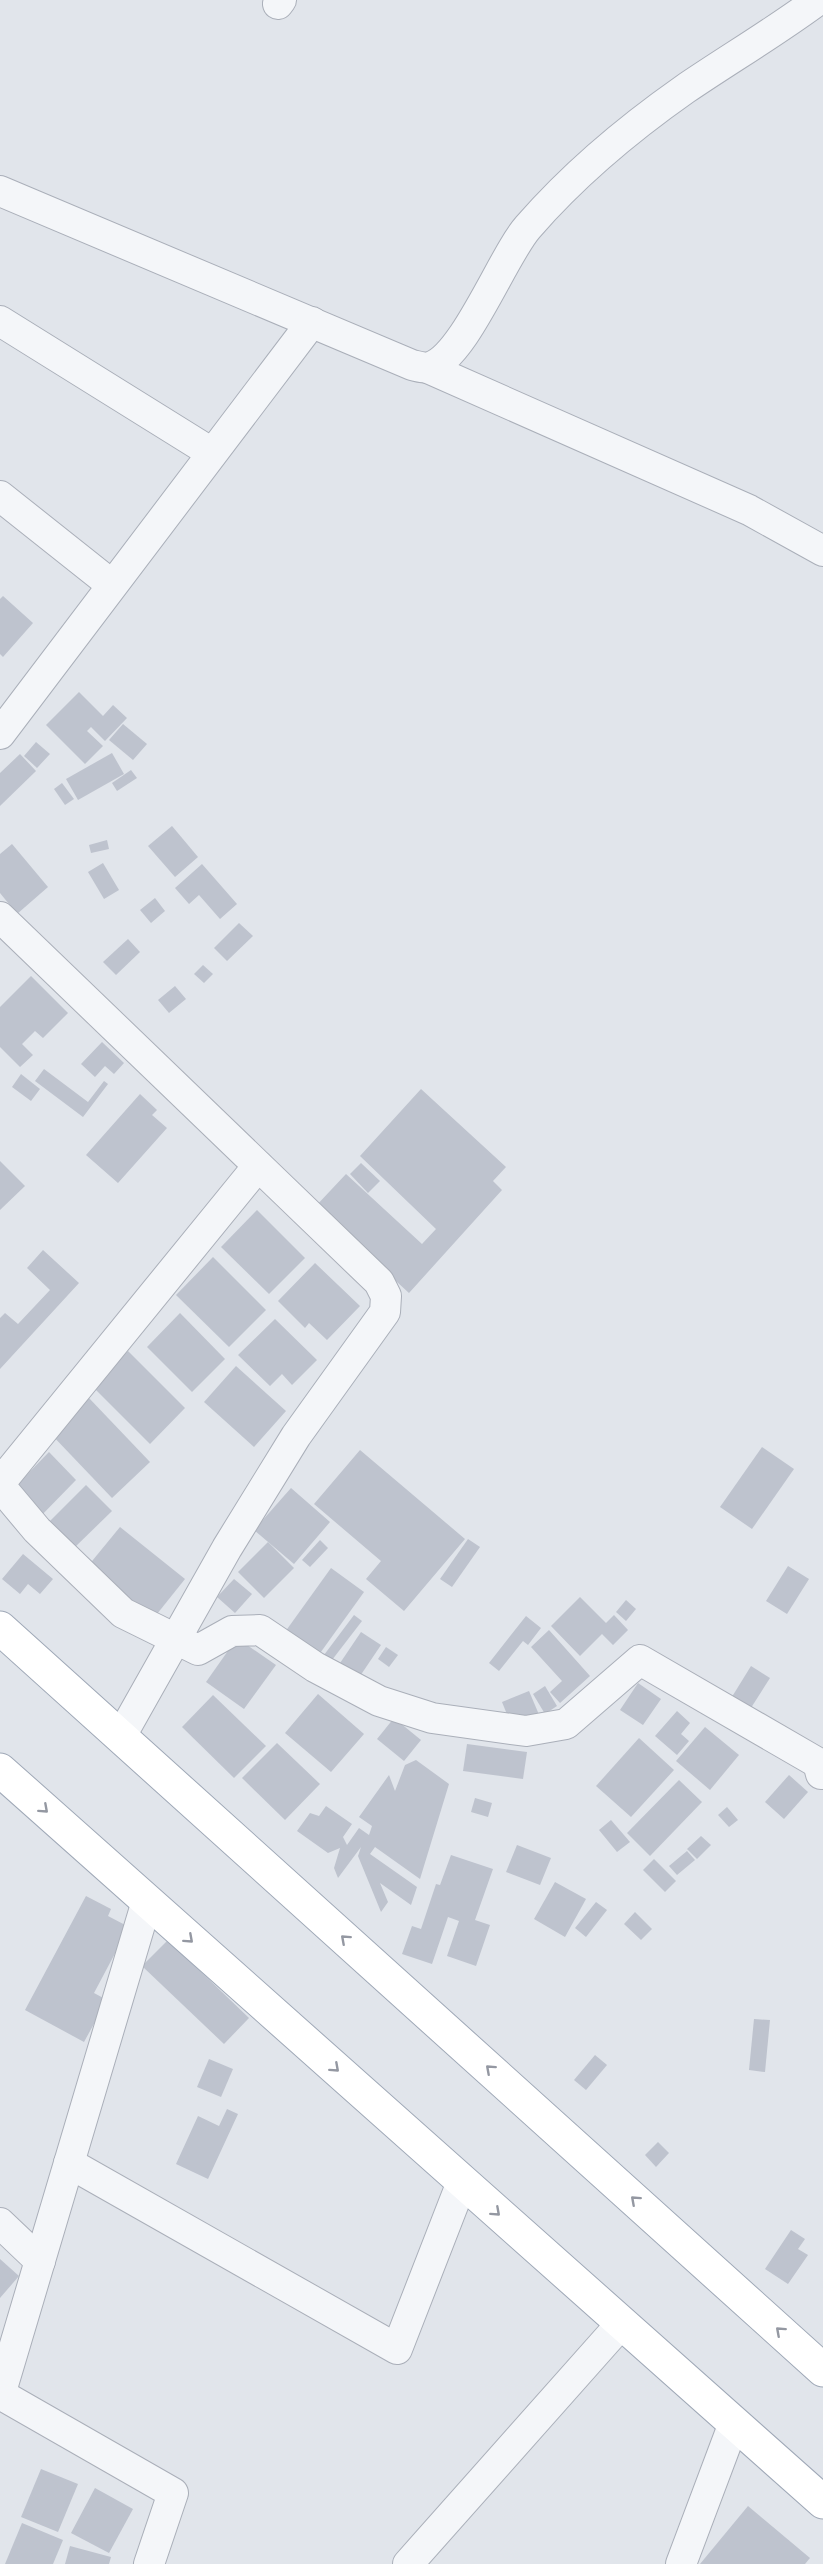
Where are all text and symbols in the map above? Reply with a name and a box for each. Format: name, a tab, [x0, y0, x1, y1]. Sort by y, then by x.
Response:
one-way arrow	[37, 1802, 48, 1813]
one-way arrow	[183, 1932, 193, 1943]
one-way arrow	[342, 1935, 352, 1946]
one-way arrow	[328, 2061, 339, 2072]
one-way arrow	[486, 2065, 497, 2076]
one-way arrow	[631, 2196, 642, 2207]
one-way arrow	[490, 2205, 500, 2216]
one-way arrow	[776, 2327, 786, 2338]

